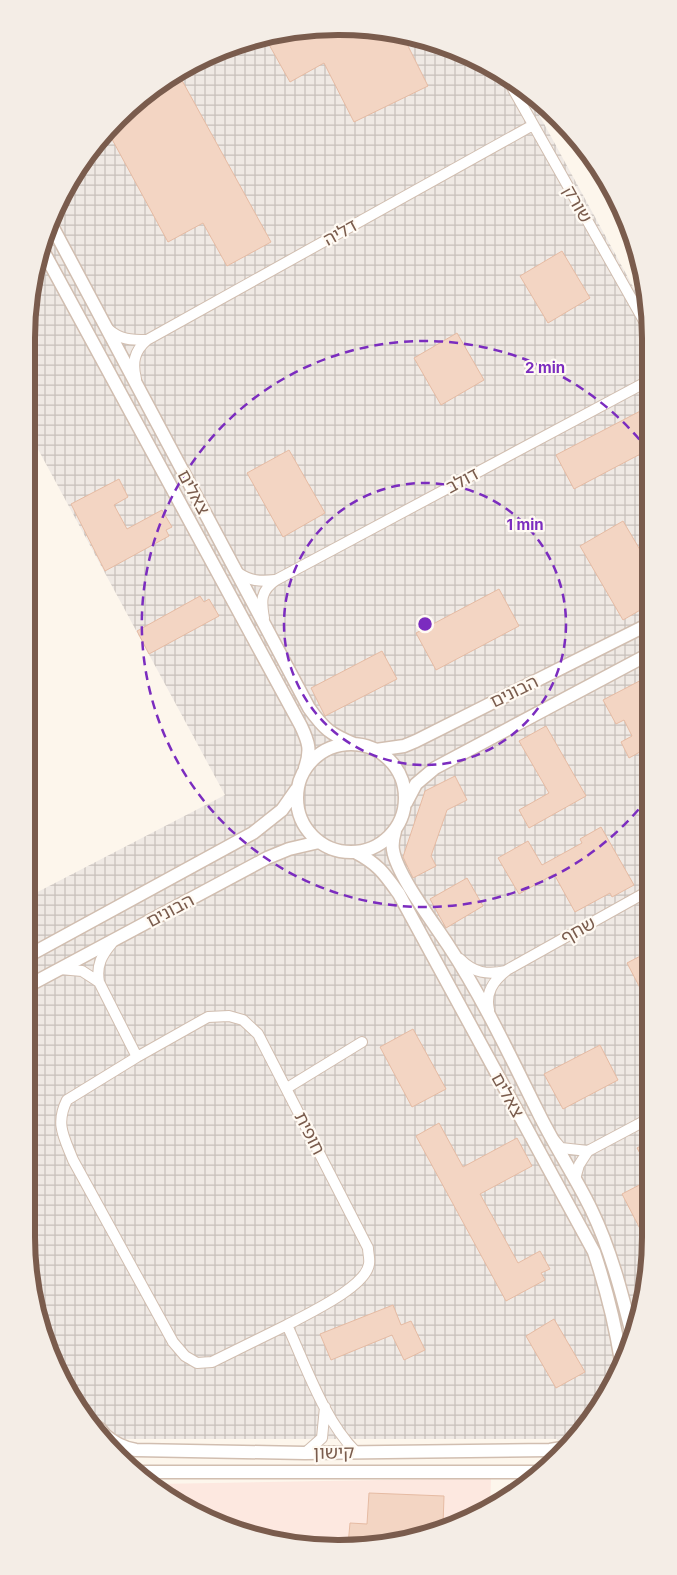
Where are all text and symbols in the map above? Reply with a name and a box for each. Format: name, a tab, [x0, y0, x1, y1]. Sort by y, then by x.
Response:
street label: שורק	[559, 182, 597, 226]
street label: דליה	[319, 214, 361, 250]
text: 2 min	[525, 358, 565, 377]
street label: דולב	[442, 463, 482, 497]
street label: צאלים	[174, 466, 214, 518]
text: 1 min	[506, 515, 544, 534]
centre of rings	[416, 615, 434, 633]
street label: הבונים	[487, 670, 541, 712]
street label: הבונים	[143, 889, 197, 931]
street label: שחף	[557, 912, 599, 948]
street label: צאלים	[487, 1069, 529, 1121]
street label: חופית	[290, 1108, 330, 1158]
street label: קישון	[313, 1441, 355, 1463]

